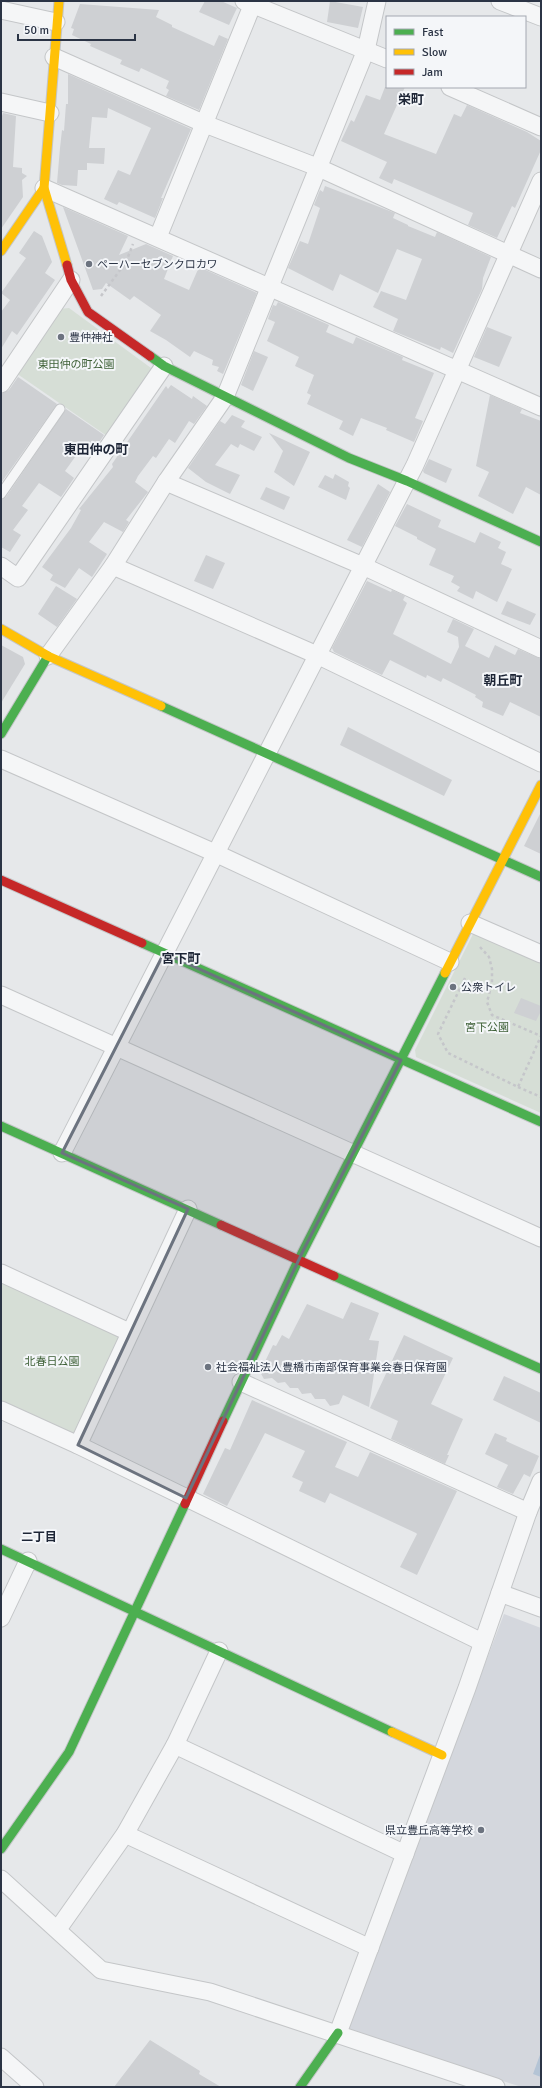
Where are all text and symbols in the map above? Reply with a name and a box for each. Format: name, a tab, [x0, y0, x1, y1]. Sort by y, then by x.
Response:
scale bar	[18, 16, 135, 42]
legend	[386, 16, 526, 88]
text: 50 m	[24, 23, 49, 38]
text: Fast	[422, 25, 443, 40]
text: Slow	[422, 45, 447, 60]
text: Jam	[422, 65, 443, 80]
district label: 栄町	[398, 92, 424, 108]
place label: ペーハーセブンクロカワ	[97, 258, 218, 271]
marker: ペーハーセブンクロカワ	[84, 259, 94, 269]
place label: 豊仲神社	[69, 331, 113, 344]
marker: 豊仲神社	[56, 332, 66, 342]
park label: 東田仲の町公園	[38, 358, 115, 371]
district label: 東田仲の町	[63, 442, 129, 458]
district label: 朝丘町	[483, 673, 523, 689]
district label: 宮下町	[161, 951, 201, 967]
place label: 公衆トイレ	[461, 981, 516, 994]
marker: 公衆トイレ	[448, 982, 458, 992]
park label: 宮下公園	[465, 1021, 509, 1034]
park label: 北春日公園	[25, 1355, 80, 1368]
place label: 社会福祉法人豊橋市南部保育事業会春日保育園	[216, 1361, 447, 1374]
marker: 社会福祉法人豊橋市南部保育事業会春日保育園	[203, 1362, 213, 1372]
district label: 二丁目	[21, 1530, 57, 1545]
place label: 県立豊丘高等学校	[385, 1824, 473, 1837]
marker: 県立豊丘高等学校	[476, 1825, 486, 1835]

